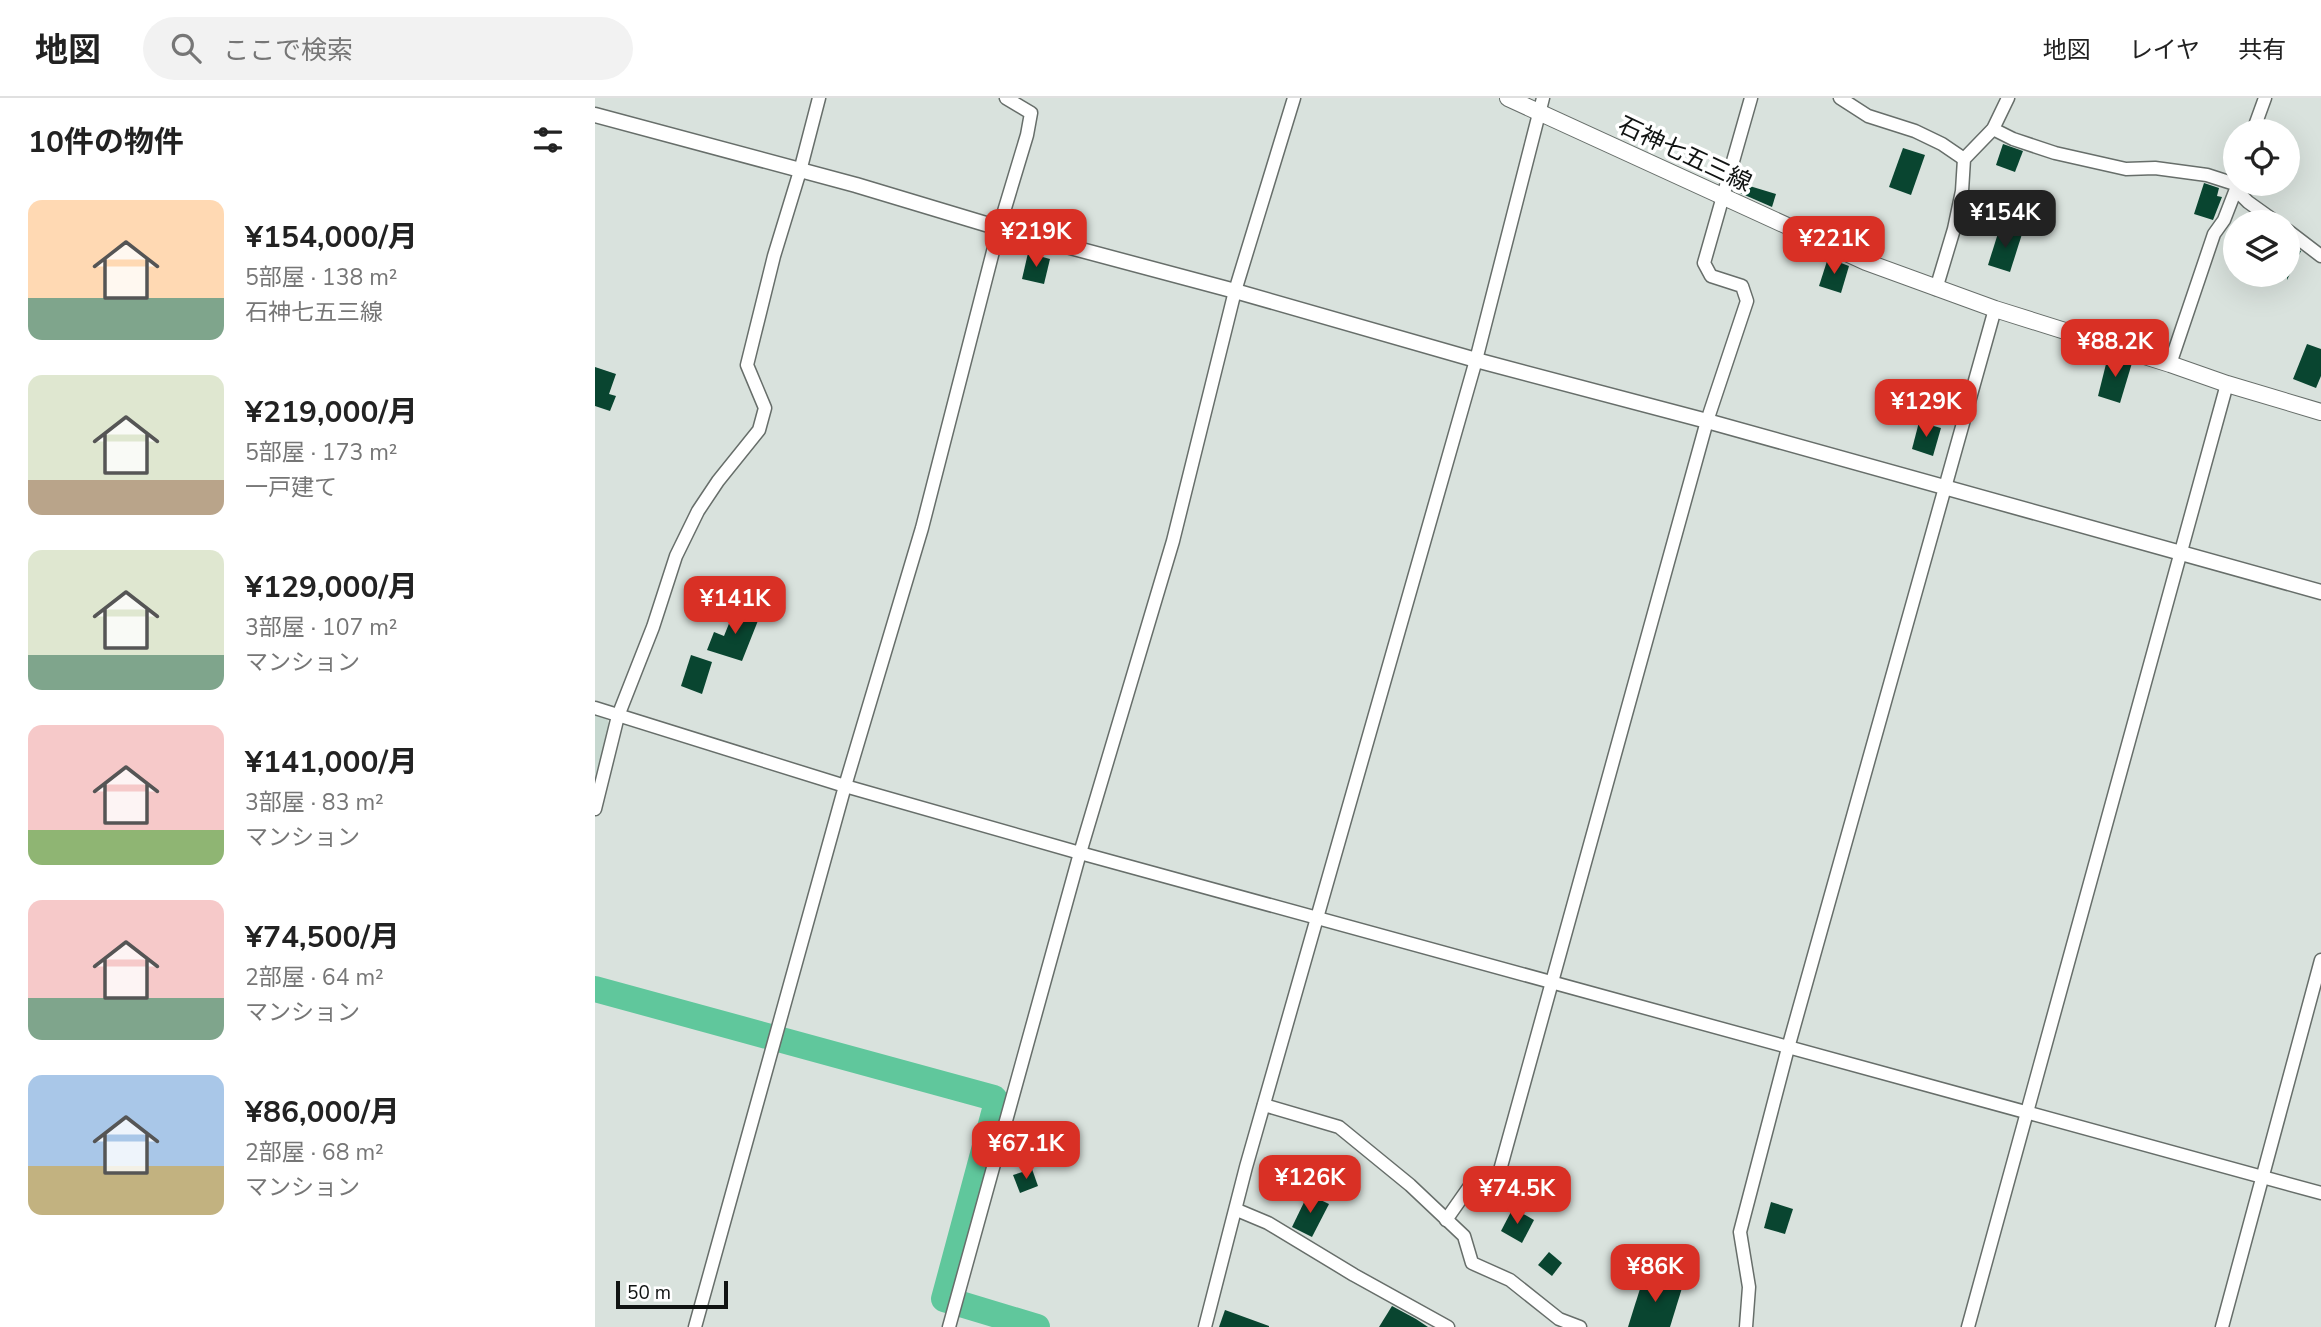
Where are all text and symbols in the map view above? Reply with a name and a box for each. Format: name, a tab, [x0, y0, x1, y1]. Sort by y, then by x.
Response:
search box	[143, 17, 633, 80]
text: 地図	[35, 28, 101, 73]
icon: search	[167, 29, 205, 67]
text: ここで検索	[223, 33, 353, 68]
text: 地図	[2043, 34, 2091, 66]
text: レイヤ	[2129, 34, 2200, 66]
text: 共有	[2238, 34, 2286, 66]
street label: 石神七五三線	[1613, 109, 1757, 199]
map controls	[2223, 119, 2300, 287]
button: locate	[2223, 119, 2300, 196]
icon: filters	[529, 121, 567, 159]
text: 10件の物件	[28, 122, 184, 163]
pin: ¥154K	[1956, 190, 2054, 250]
text: ¥154K	[1970, 197, 2040, 228]
pin: ¥219K	[987, 209, 1085, 269]
button: layers	[2223, 210, 2300, 287]
text: ¥219K	[1001, 216, 1071, 247]
pin: ¥221K	[1785, 216, 1883, 276]
text: ¥154,000/月	[245, 217, 418, 258]
text: ¥221K	[1799, 223, 1869, 254]
icon: home	[84, 228, 168, 312]
text: 5部屋 · 138 m²	[245, 262, 398, 293]
text: 石神七五三線	[245, 297, 383, 328]
pin: ¥88.2K	[2058, 320, 2172, 379]
text: ¥88.2K	[2077, 326, 2153, 357]
pin: ¥129K	[1877, 380, 1975, 439]
text: ¥129K	[1891, 386, 1961, 417]
text: ¥219,000/月	[245, 392, 418, 433]
icon: home	[84, 403, 168, 487]
text: 5部屋 · 173 m²	[245, 437, 398, 468]
text: 一戸建て	[245, 472, 337, 503]
text: ¥129,000/月	[245, 567, 418, 608]
pin: ¥141K	[686, 576, 784, 636]
icon: home	[84, 578, 168, 662]
text: ¥141K	[700, 583, 770, 614]
text: 3部屋 · 107 m²	[245, 612, 398, 643]
text: マンション	[245, 647, 360, 678]
text: ¥141,000/月	[245, 742, 418, 783]
icon: home	[84, 753, 168, 837]
text: 3部屋 · 83 m²	[245, 787, 384, 818]
text: マンション	[245, 822, 360, 853]
text: ¥74,500/月	[245, 917, 400, 958]
icon: home	[84, 928, 168, 1012]
text: 2部屋 · 64 m²	[245, 962, 384, 993]
text: マンション	[245, 997, 360, 1028]
text: ¥86,000/月	[245, 1092, 400, 1133]
icon: home	[84, 1103, 168, 1187]
pin: ¥67.1K	[969, 1122, 1083, 1181]
text: ¥67.1K	[988, 1128, 1064, 1159]
text: 2部屋 · 68 m²	[245, 1137, 384, 1168]
pin: ¥126K	[1261, 1156, 1359, 1215]
text: ¥126K	[1275, 1162, 1345, 1193]
pin: ¥74.5K	[1460, 1166, 1574, 1226]
text: マンション	[245, 1172, 360, 1203]
text: ¥74.5K	[1479, 1173, 1555, 1204]
pin: ¥86K	[1614, 1244, 1696, 1304]
text: ¥86K	[1627, 1251, 1683, 1282]
scale bar	[616, 1278, 728, 1310]
text: 50 m	[627, 1280, 671, 1306]

